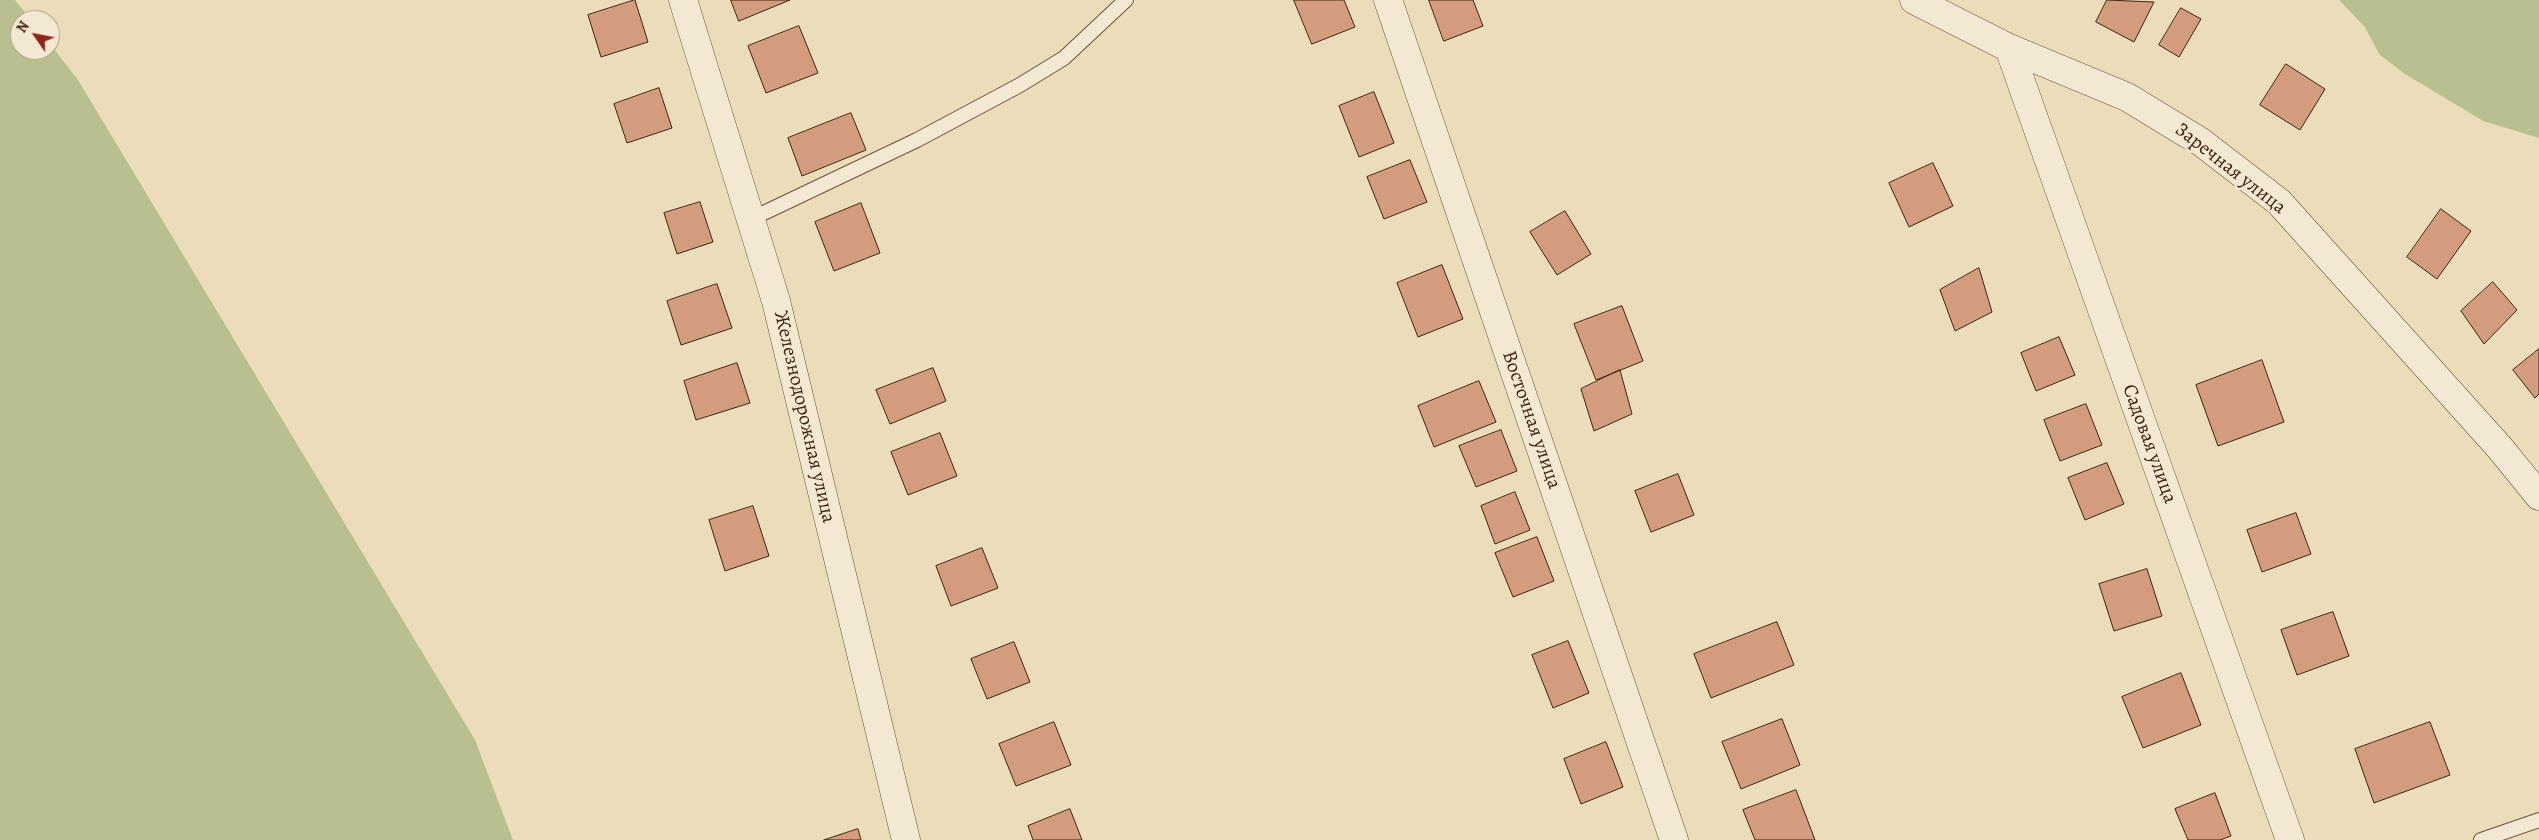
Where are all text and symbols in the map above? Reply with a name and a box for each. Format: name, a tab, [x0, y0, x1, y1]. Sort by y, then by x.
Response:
north arrow	[10, 10, 60, 60]
text: N	[12, 18, 34, 37]
street label: Заречная улица	[2170, 118, 2290, 220]
street label: Железнодорожная улица	[768, 309, 840, 525]
street label: Восточная улица	[1496, 348, 1566, 492]
street label: Садовая улица	[2116, 381, 2182, 507]

